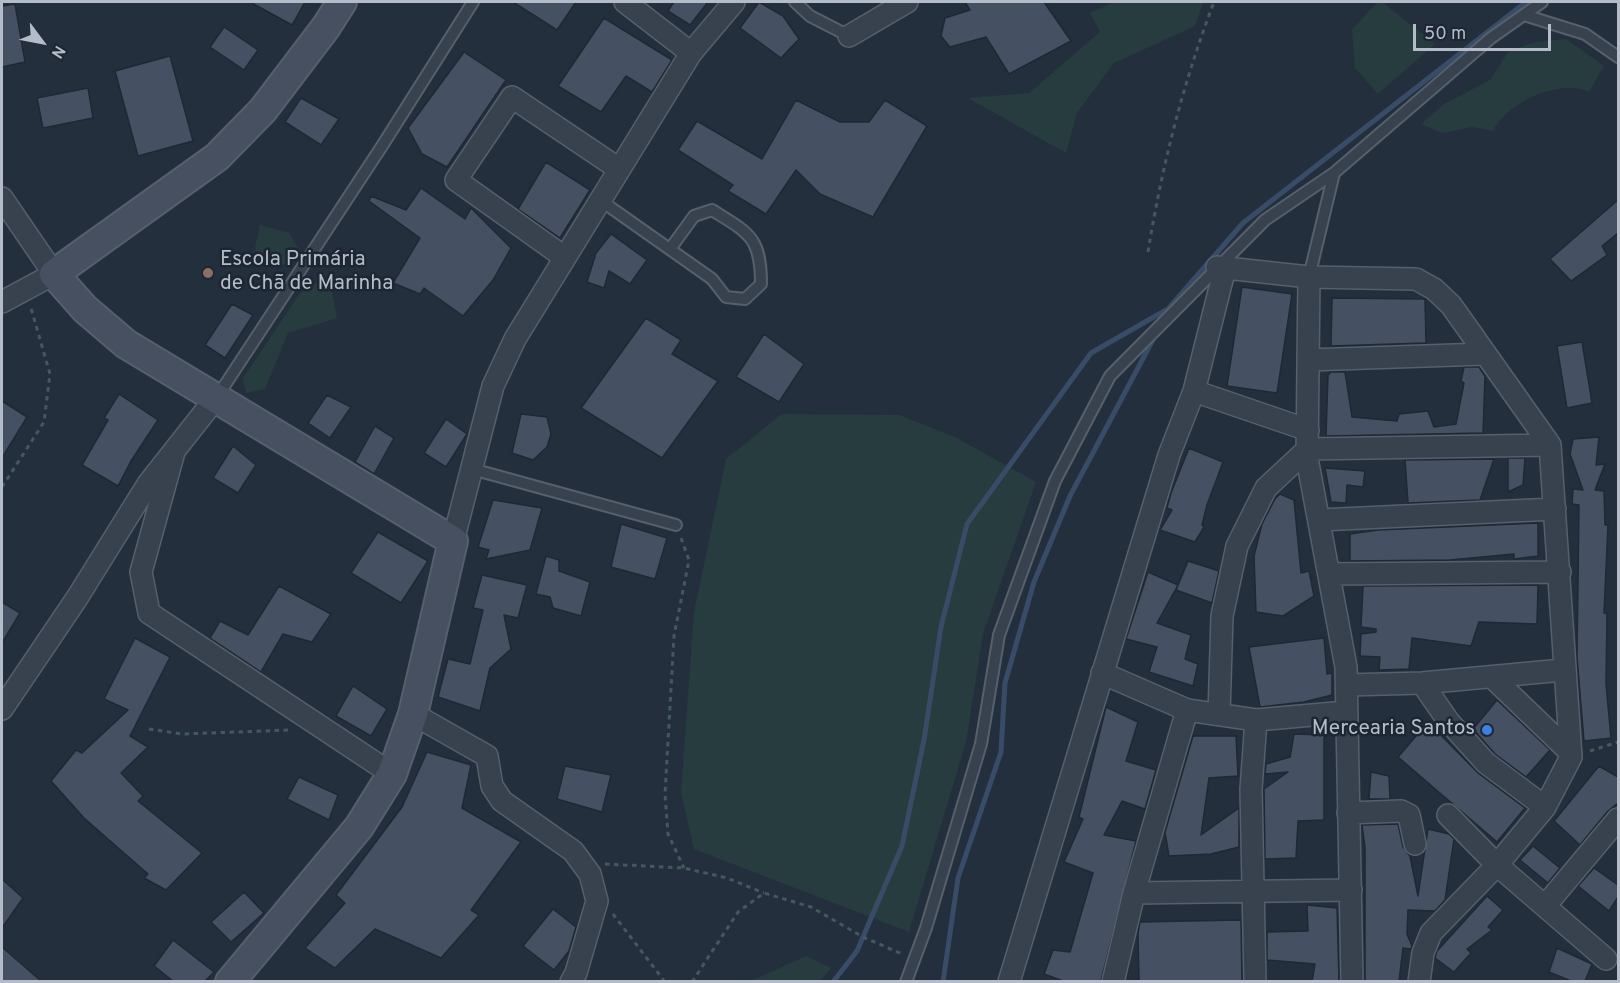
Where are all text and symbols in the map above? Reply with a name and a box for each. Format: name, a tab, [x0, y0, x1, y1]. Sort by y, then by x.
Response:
north arrow	[12, 12, 72, 72]
scale bar	[1416, 12, 1554, 50]
text: 50 m	[1424, 23, 1466, 46]
text: N	[46, 41, 69, 62]
place label: Escola Primária de Chã de Marinha	[220, 248, 393, 298]
marker: Escola Primária de Chã de Marinha	[201, 266, 215, 280]
place label: Mercearia Santos	[1312, 717, 1475, 743]
marker: Mercearia Santos	[1480, 723, 1494, 737]

